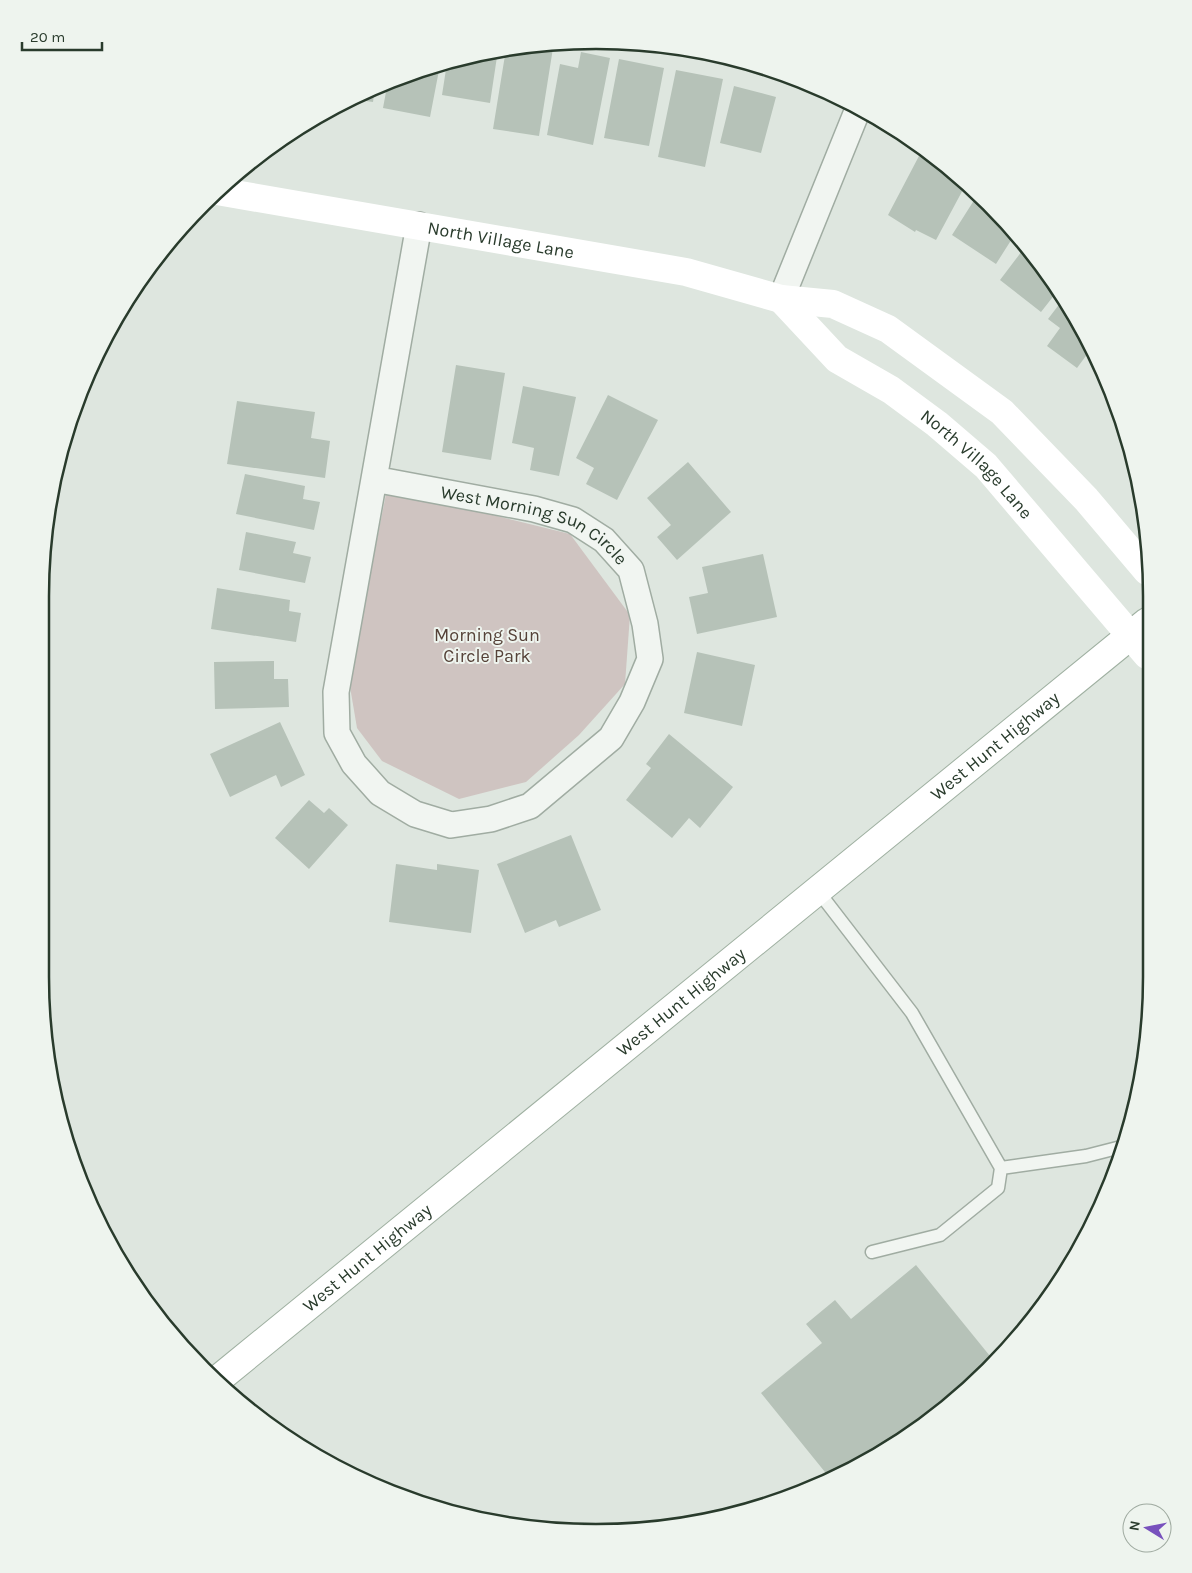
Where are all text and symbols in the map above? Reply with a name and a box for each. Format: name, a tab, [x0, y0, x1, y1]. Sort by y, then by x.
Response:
scale bar	[22, 20, 102, 52]
text: 20 m	[30, 28, 65, 46]
street label: North Village Lane	[426, 217, 576, 263]
street label: North Village Lane	[916, 405, 1037, 523]
street label: West Morning Sun Circle	[439, 481, 632, 570]
park label: Morning Sun Circle Park	[434, 624, 540, 667]
street label: West Hunt Highway	[926, 686, 1064, 805]
street label: West Hunt Highway	[612, 942, 750, 1061]
street label: West Hunt Highway	[298, 1198, 437, 1317]
north arrow	[1122, 1503, 1172, 1553]
text: N	[1125, 1519, 1144, 1532]

